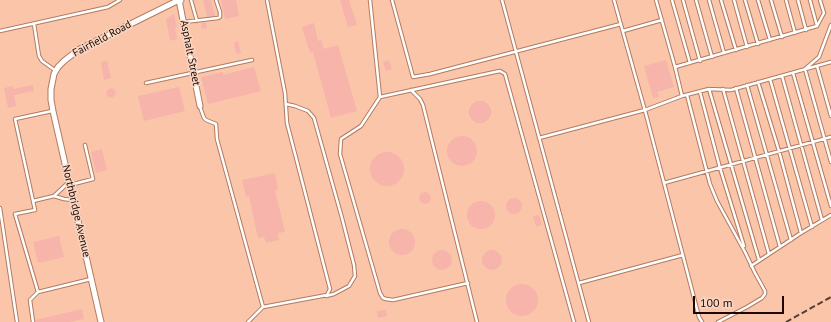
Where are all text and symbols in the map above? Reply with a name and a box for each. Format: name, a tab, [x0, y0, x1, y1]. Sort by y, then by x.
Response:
street label: Fairfield Road	[70, 18, 134, 60]
street label: Asphalt Street	[177, 19, 203, 87]
street label: Northbridge Avenue	[59, 164, 93, 258]
scale bar	[695, 288, 786, 314]
text: 100 m	[700, 295, 733, 310]

